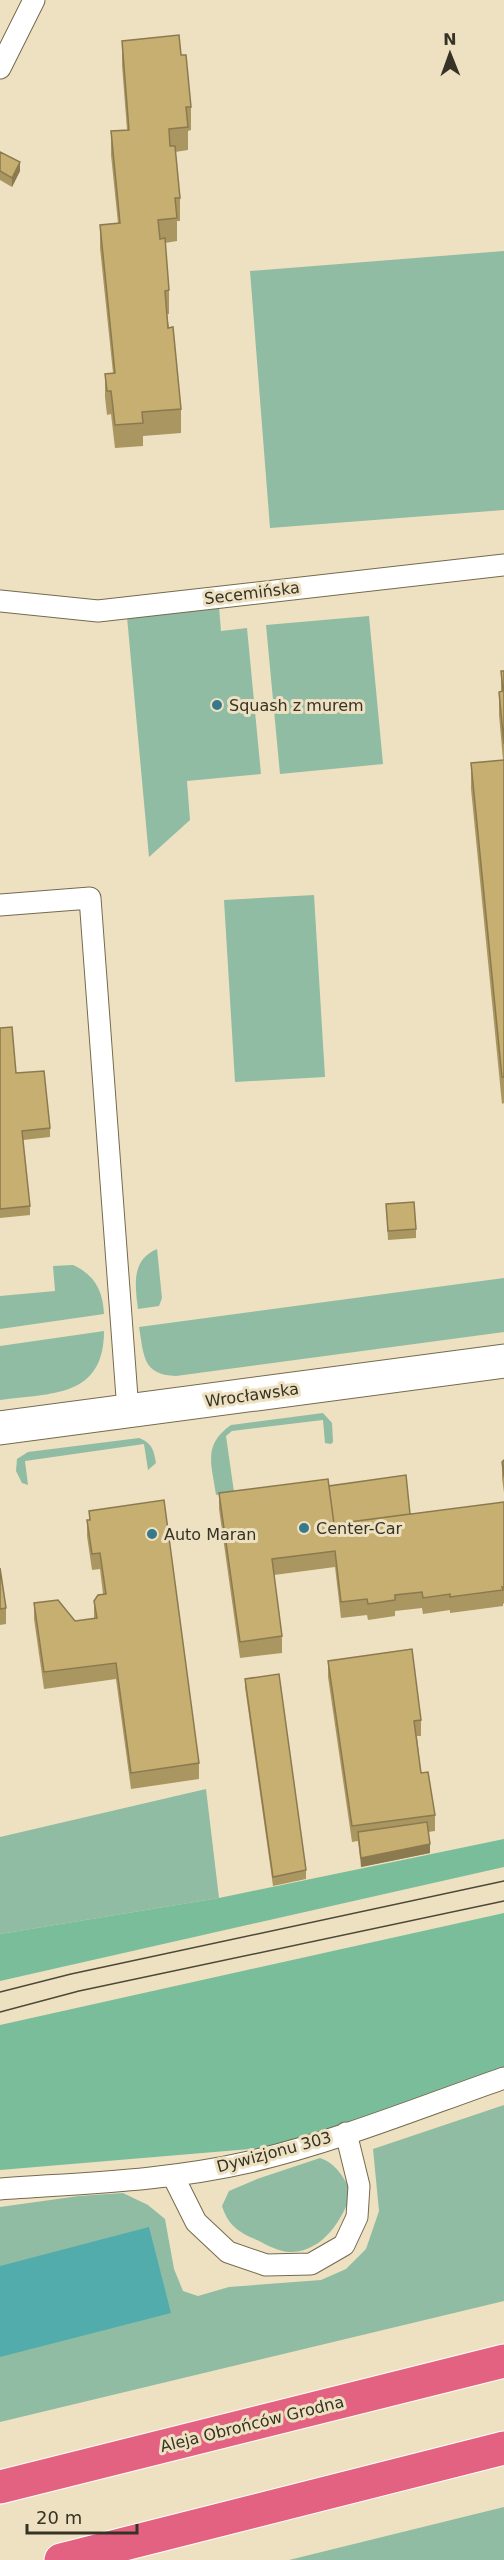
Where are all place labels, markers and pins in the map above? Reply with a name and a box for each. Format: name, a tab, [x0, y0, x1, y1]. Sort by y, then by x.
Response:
place label: Squash z murem	[229, 696, 364, 715]
marker: Squash z murem	[210, 698, 224, 712]
place label: Center-Car	[316, 1519, 403, 1538]
marker: Center-Car	[297, 1521, 311, 1535]
place label: Auto Maran	[164, 1525, 256, 1544]
marker: Auto Maran	[145, 1527, 159, 1541]

